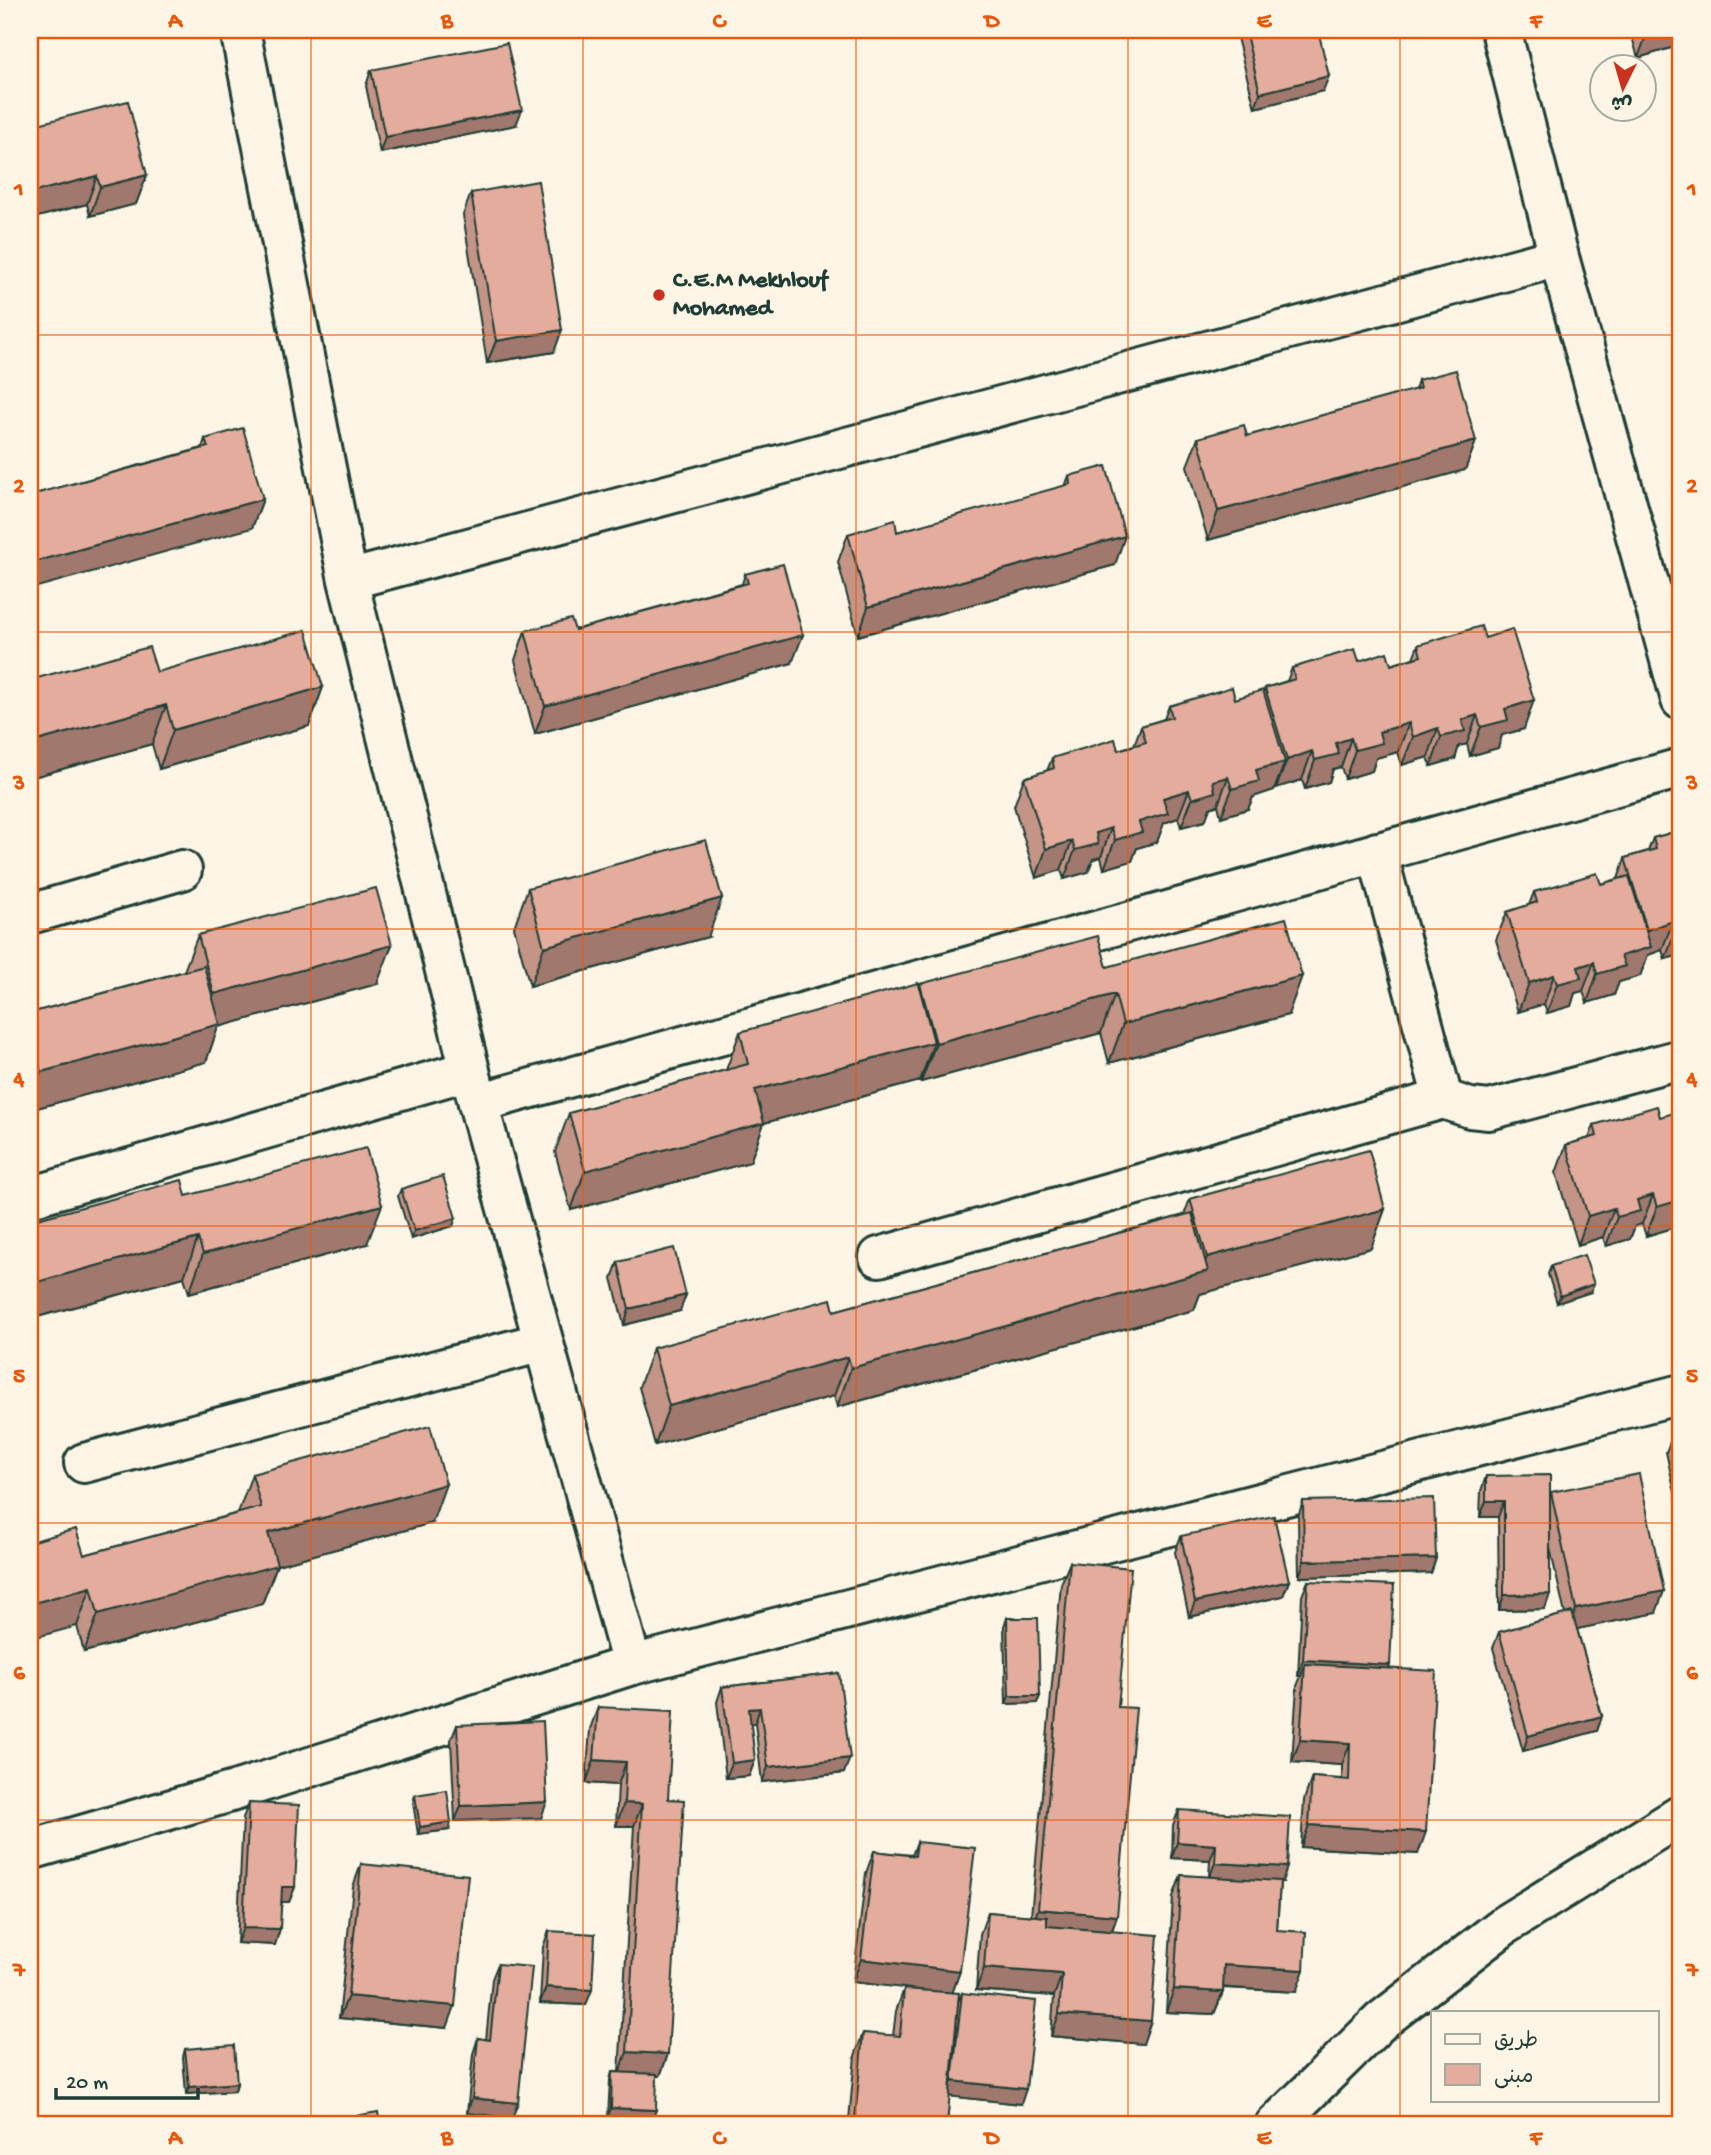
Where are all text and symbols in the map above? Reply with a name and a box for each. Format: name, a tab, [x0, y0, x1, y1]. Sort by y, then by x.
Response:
text: A	[167, 9, 183, 36]
text: B	[440, 9, 454, 36]
text: C	[713, 9, 728, 36]
text: D	[983, 9, 1001, 36]
text: E	[1257, 9, 1273, 36]
text: F	[1529, 9, 1544, 36]
north arrow	[1588, 52, 1658, 122]
text: ش	[1610, 89, 1633, 114]
text: 1	[13, 177, 24, 204]
text: 1	[1686, 177, 1697, 204]
place label: C.E.M Mekhlouf Mohamed	[673, 267, 830, 324]
marker: C.E.M Mekhlouf Mohamed	[651, 287, 667, 303]
text: 2	[13, 474, 25, 501]
text: 2	[1686, 474, 1698, 501]
text: 3	[12, 771, 25, 798]
text: 3	[1685, 771, 1698, 798]
text: 4	[13, 1067, 25, 1094]
text: 4	[1686, 1067, 1698, 1094]
text: 5	[13, 1364, 25, 1391]
text: 5	[1686, 1364, 1698, 1391]
text: 6	[13, 1661, 26, 1688]
text: 6	[1686, 1661, 1699, 1688]
text: 7	[12, 1958, 26, 1985]
text: 7	[1685, 1958, 1699, 1985]
legend	[1431, 2011, 1658, 2102]
text: طريق	[1494, 2030, 1538, 2055]
scale bar	[56, 2057, 198, 2101]
text: مبنى	[1494, 2066, 1533, 2091]
text: 20 m	[66, 2072, 108, 2097]
text: A	[167, 2126, 183, 2153]
text: B	[440, 2126, 454, 2153]
text: C	[713, 2126, 728, 2153]
text: D	[983, 2126, 1001, 2153]
text: E	[1257, 2126, 1273, 2153]
text: F	[1529, 2126, 1544, 2153]

